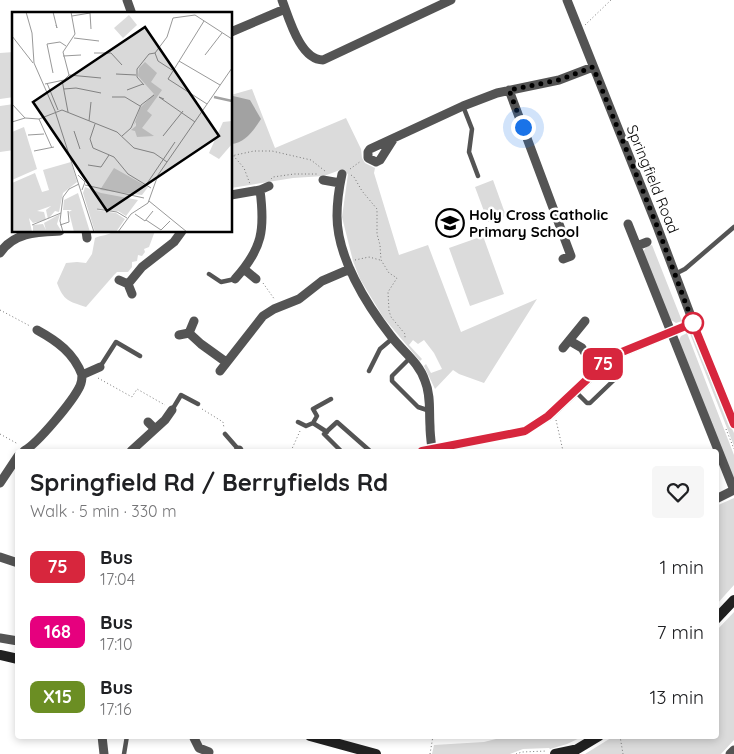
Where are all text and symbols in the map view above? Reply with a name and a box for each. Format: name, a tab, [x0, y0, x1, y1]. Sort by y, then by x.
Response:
inset map	[12, 12, 232, 232]
your location	[511, 115, 536, 140]
street label: Springfield Road	[623, 122, 683, 236]
place label: Holy Cross Catholic Primary School	[469, 205, 608, 241]
school or university icon: Holy Cross Catholic Primary School	[435, 208, 465, 238]
unlabelled marker	[682, 312, 704, 334]
line badge: 75	[580, 348, 626, 380]
text: 75	[593, 352, 613, 375]
button: heart	[652, 466, 704, 518]
text: Springfield Rd / Berryfields Rd	[30, 467, 388, 497]
text: Walk · 5 min · 330 m	[30, 501, 177, 521]
text: Bus	[100, 545, 133, 569]
text: 75	[47, 555, 68, 578]
text: 1 min	[659, 555, 704, 579]
text: 17:04	[100, 569, 135, 589]
text: Bus	[100, 610, 133, 634]
text: 168	[44, 620, 71, 643]
text: 7 min	[657, 620, 704, 644]
text: 17:10	[100, 634, 133, 654]
text: Bus	[100, 675, 133, 699]
text: X15	[43, 685, 72, 708]
text: 13 min	[649, 685, 704, 709]
text: 17:16	[100, 699, 132, 719]

